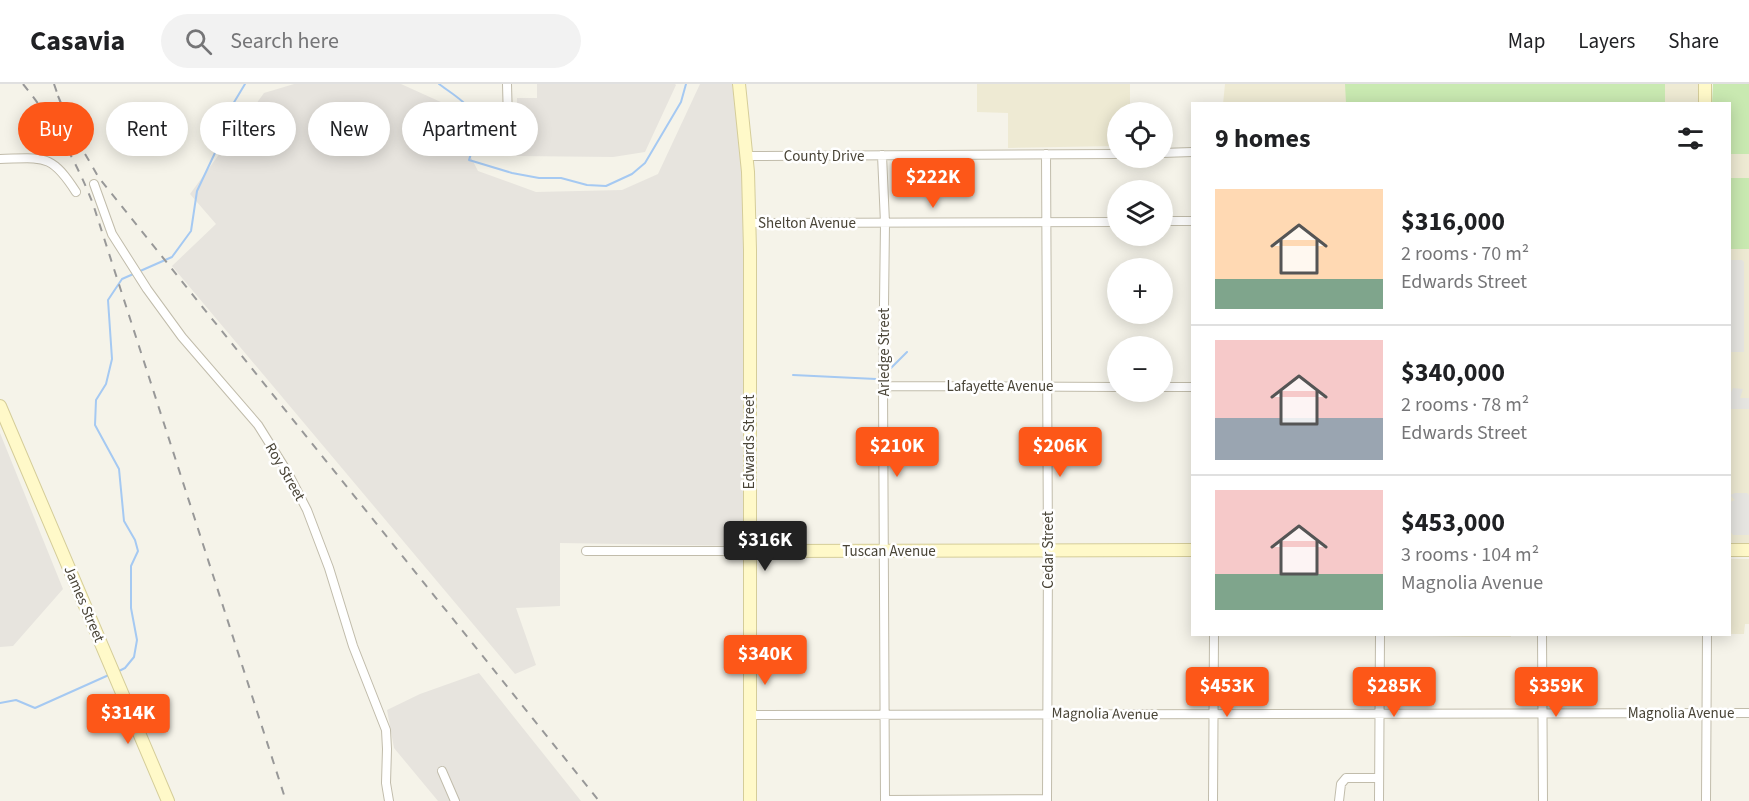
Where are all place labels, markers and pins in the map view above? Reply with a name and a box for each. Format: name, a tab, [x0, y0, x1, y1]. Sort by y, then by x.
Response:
pin: $222K	[891, 158, 975, 209]
pin: $210K	[855, 427, 939, 478]
pin: $206K	[1018, 427, 1102, 478]
pin: $316K	[723, 521, 807, 572]
pin: $340K	[723, 635, 807, 686]
pin: $453K	[1185, 667, 1269, 718]
pin: $285K	[1352, 667, 1436, 718]
pin: $359K	[1514, 667, 1598, 718]
pin: $314K	[86, 694, 170, 745]

